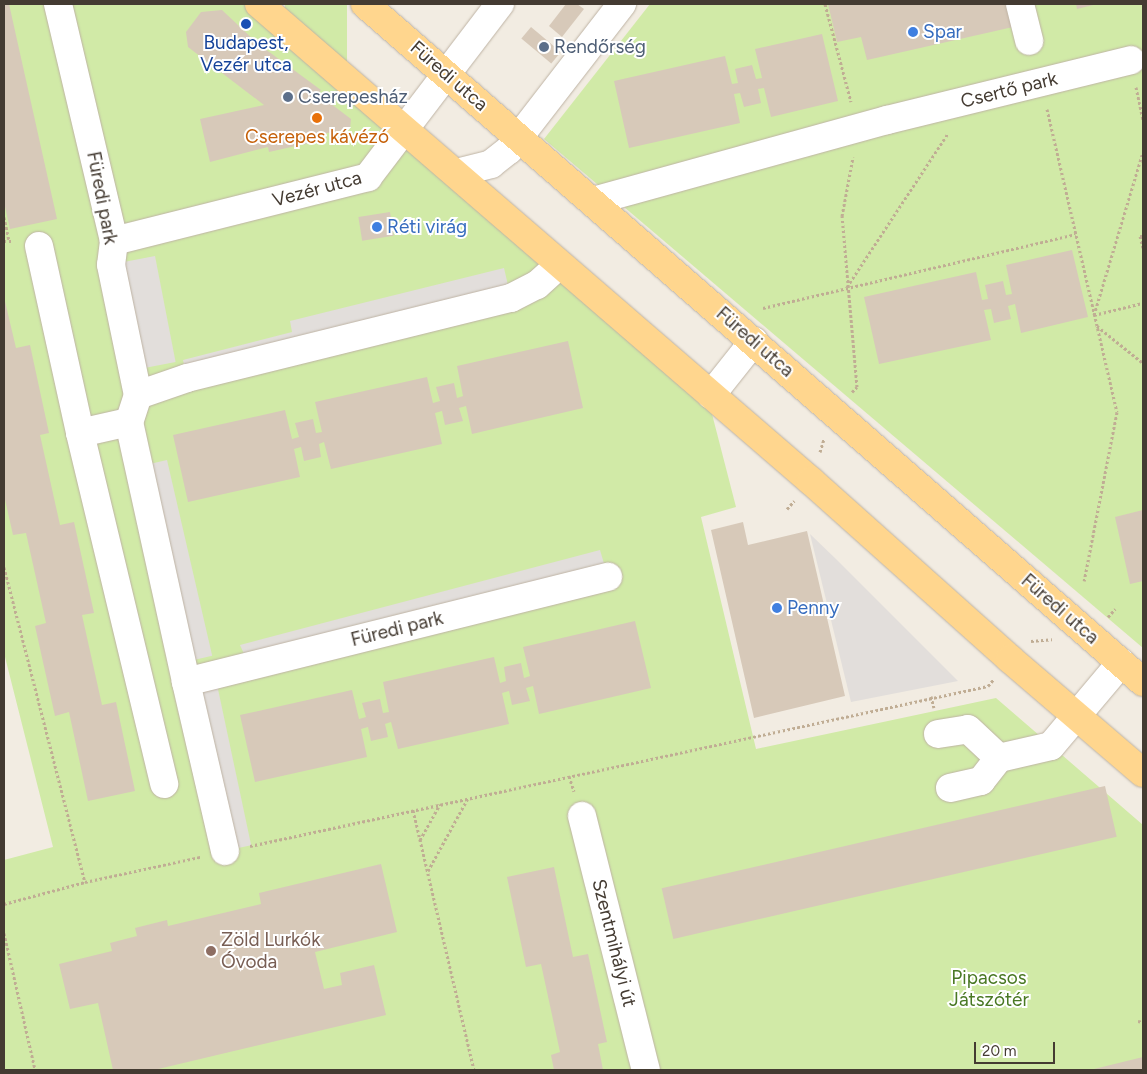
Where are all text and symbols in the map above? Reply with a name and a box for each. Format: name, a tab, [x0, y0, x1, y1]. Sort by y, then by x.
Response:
marker: Budapest, Vezér utca	[240, 18, 252, 30]
place label: Spar	[923, 21, 962, 43]
marker: Spar	[907, 26, 919, 38]
place label: Budapest, Vezér utca	[200, 32, 292, 76]
street label: Füredi utca	[405, 36, 493, 116]
place label: Rendőrség	[554, 36, 646, 58]
marker: Rendőrség	[538, 41, 550, 53]
street label: Csertő park	[958, 67, 1060, 113]
place label: Cserepesház	[298, 86, 408, 108]
marker: Cserepesház	[282, 91, 294, 103]
marker: Cserepes kávézó	[311, 112, 323, 124]
place label: Cserepes kávézó	[245, 126, 389, 148]
street label: Füredi park	[82, 150, 122, 246]
street label: Vezér utca	[270, 166, 364, 212]
place label: Réti virág	[387, 216, 467, 238]
marker: Réti virág	[371, 221, 383, 233]
street label: Füredi utca	[711, 302, 799, 382]
street label: Füredi utca	[1016, 569, 1104, 649]
place label: Penny	[787, 597, 839, 619]
marker: Penny	[771, 602, 783, 614]
street label: Füredi park	[348, 607, 446, 651]
street label: Szentmihályi út	[587, 877, 641, 1009]
place label: Zöld Lurkók Óvoda	[221, 929, 320, 973]
marker: Zöld Lurkók Óvoda	[205, 945, 217, 957]
park label: Pipacsos Játszótér	[949, 967, 1029, 1011]
scale bar	[977, 1032, 1058, 1064]
text: 20 m	[982, 1042, 1016, 1060]

